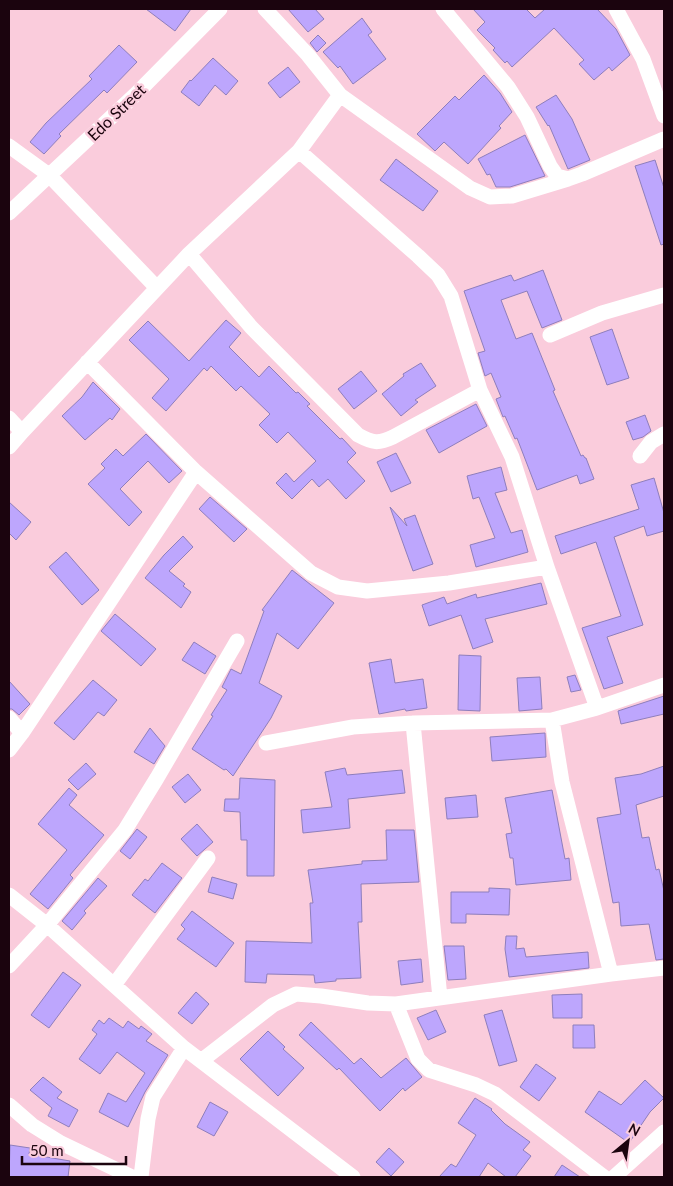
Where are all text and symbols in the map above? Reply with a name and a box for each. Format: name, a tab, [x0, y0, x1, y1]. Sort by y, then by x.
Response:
street label: Edo Street	[83, 80, 149, 144]
north arrow	[603, 1116, 653, 1166]
text: N	[626, 1119, 643, 1139]
scale bar	[22, 1134, 126, 1166]
text: 50 m	[30, 1141, 64, 1159]

